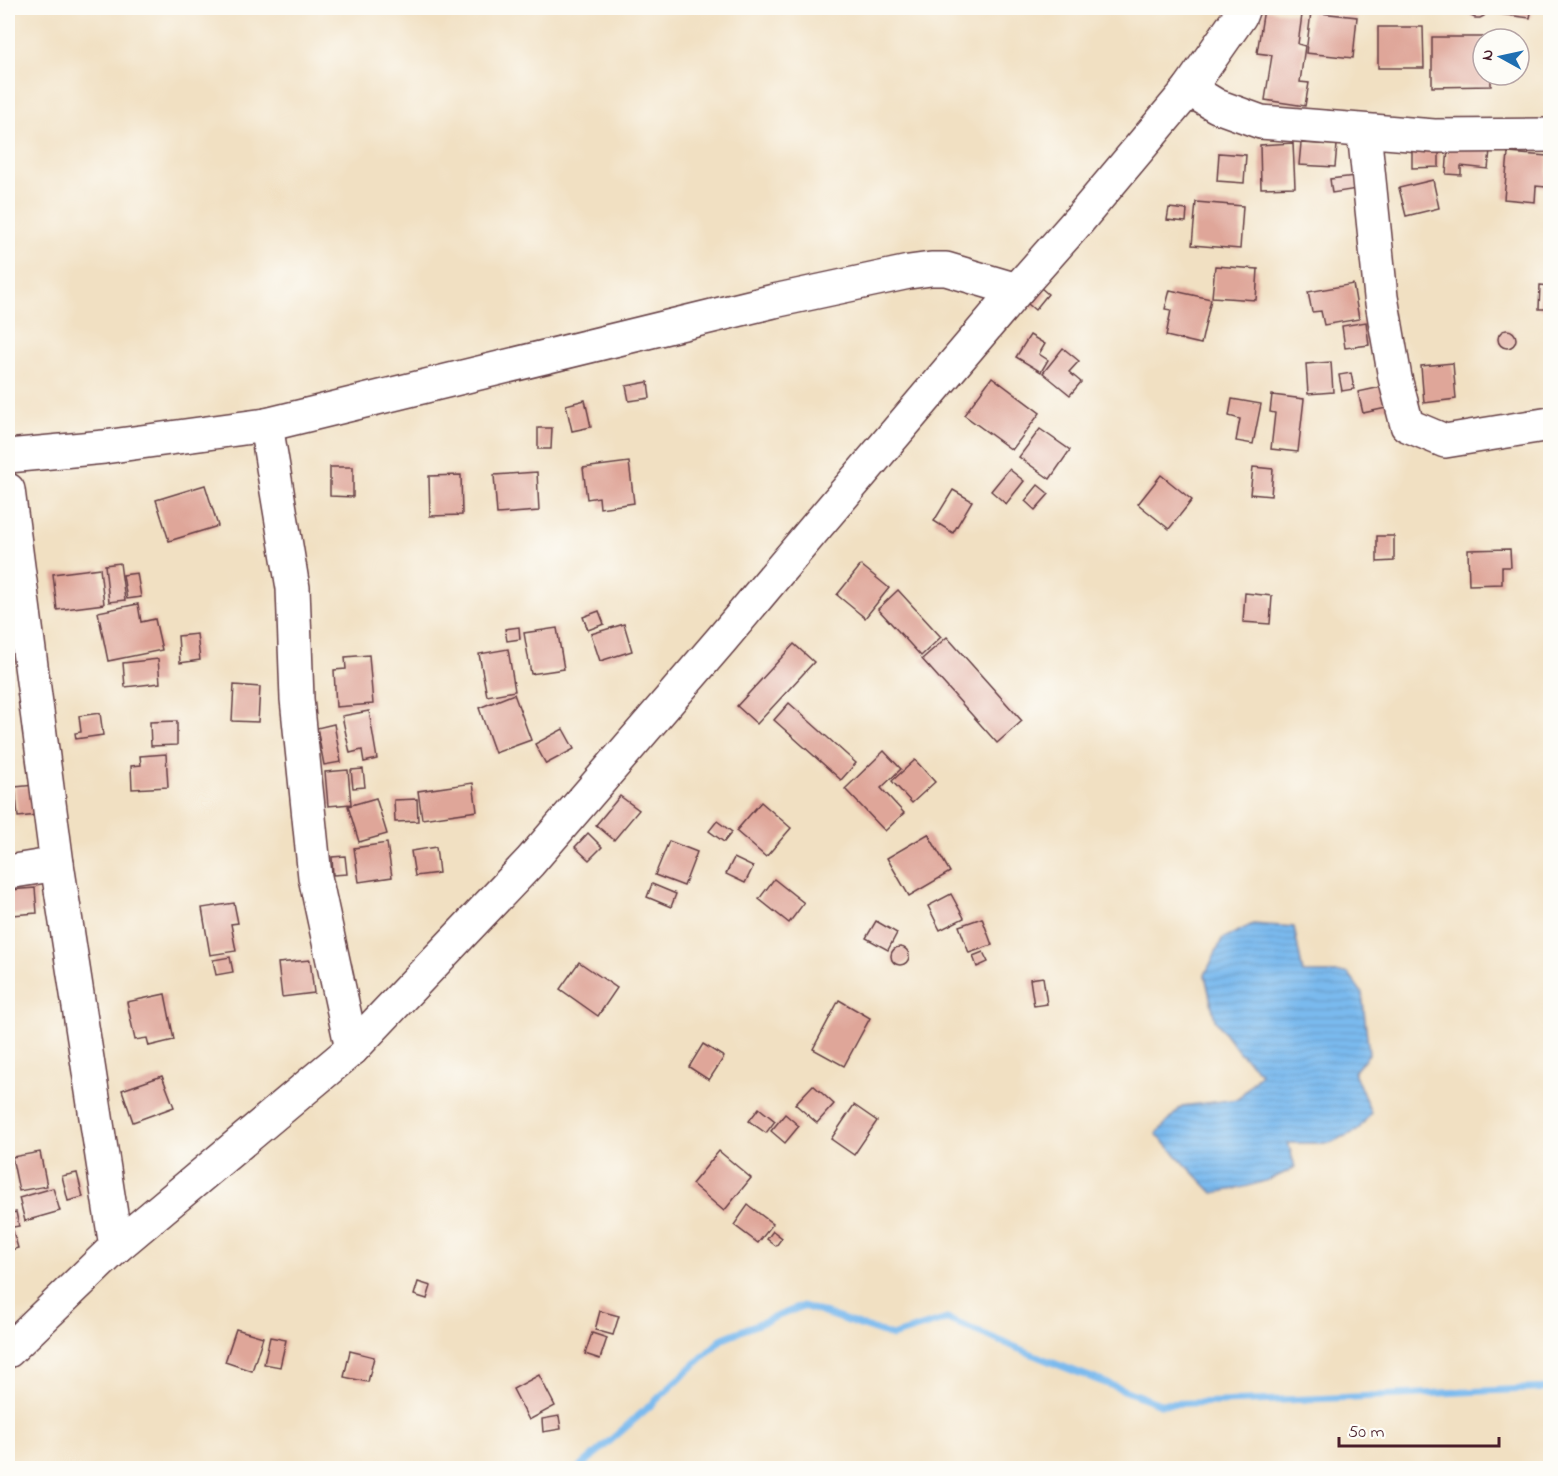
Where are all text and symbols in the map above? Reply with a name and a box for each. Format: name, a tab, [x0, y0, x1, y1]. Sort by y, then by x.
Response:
north arrow	[1471, 27, 1531, 87]
text: N	[1475, 48, 1501, 62]
scale bar	[1339, 1410, 1500, 1448]
text: 50 m	[1348, 1420, 1385, 1446]

